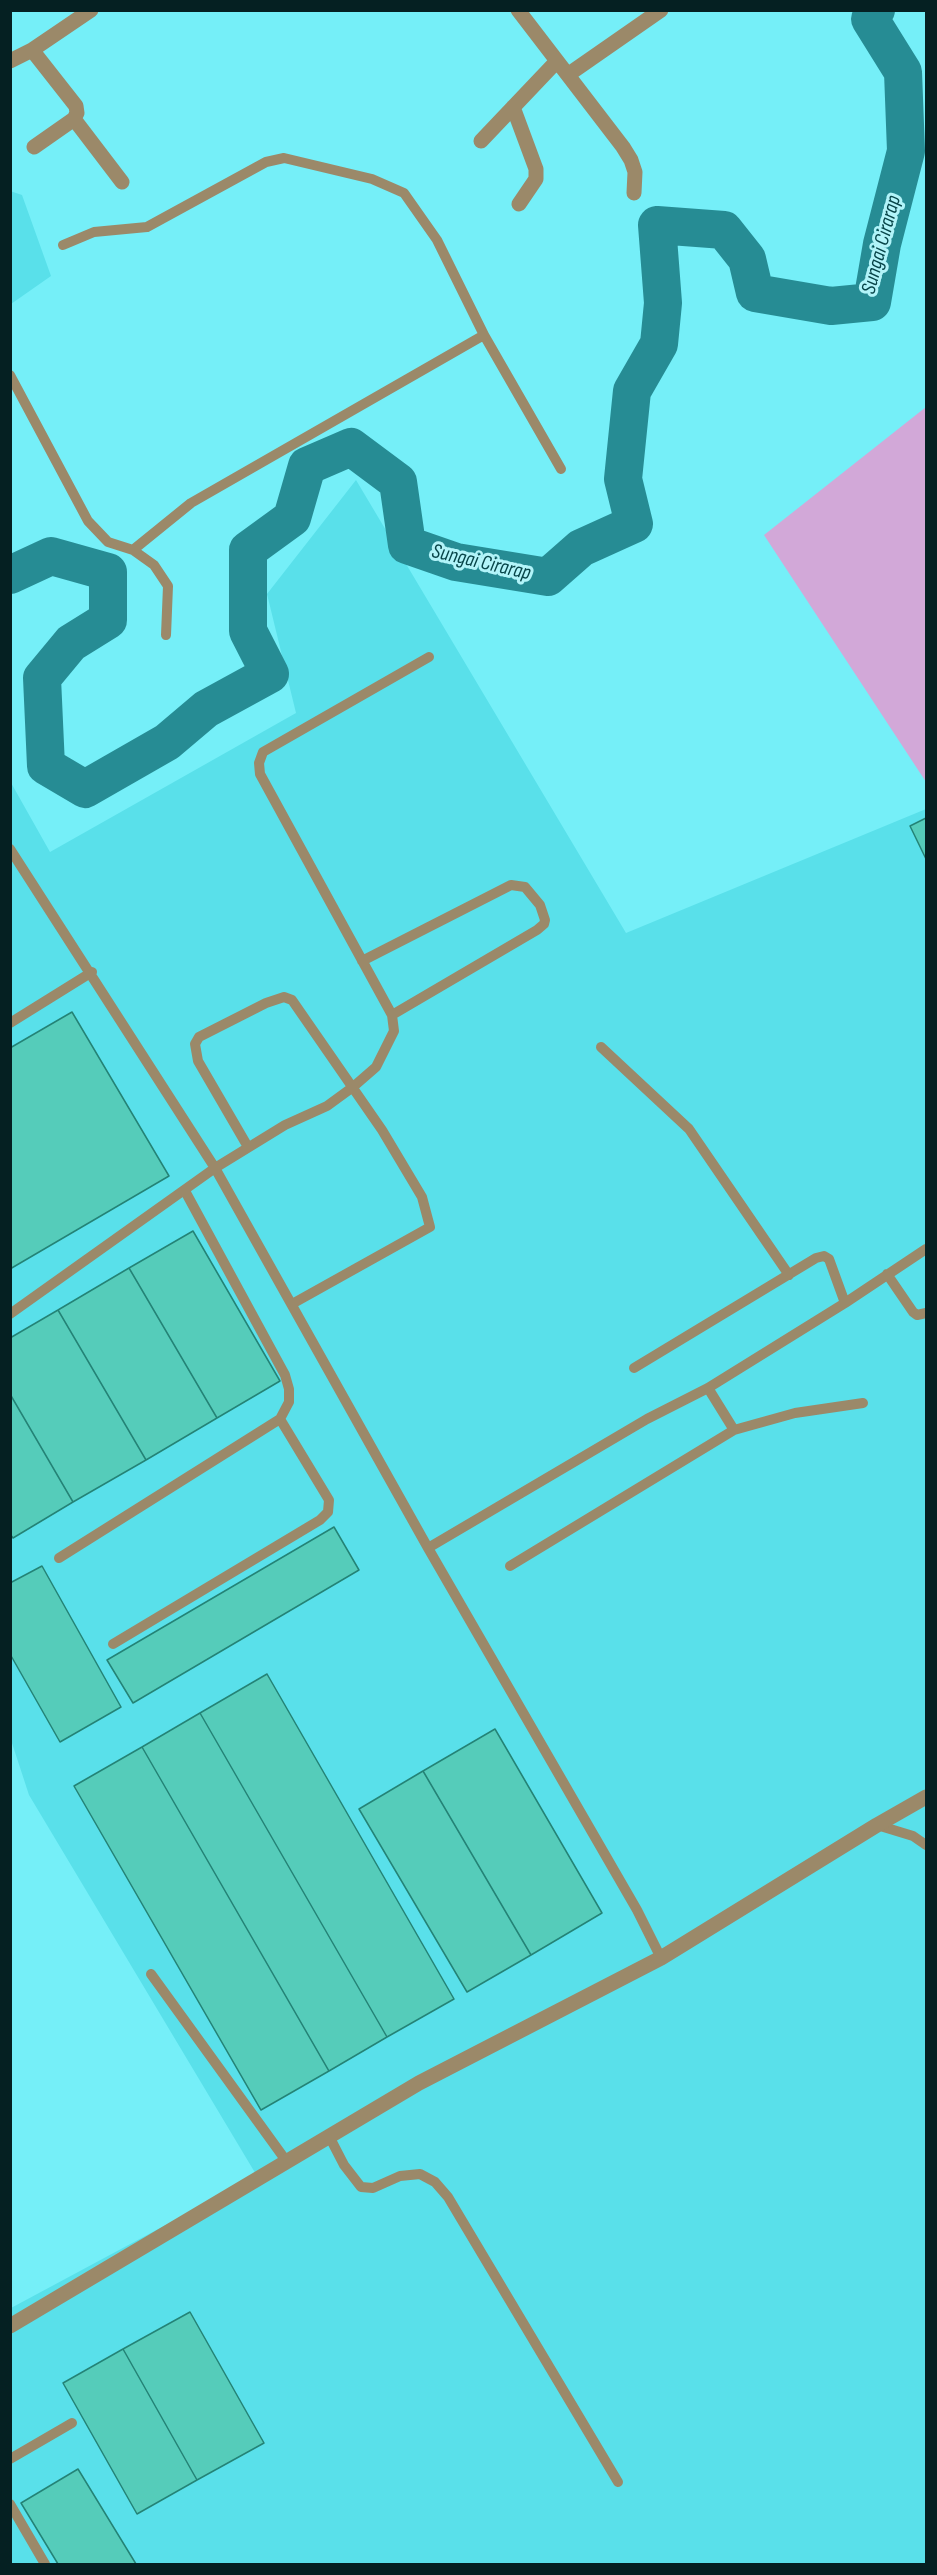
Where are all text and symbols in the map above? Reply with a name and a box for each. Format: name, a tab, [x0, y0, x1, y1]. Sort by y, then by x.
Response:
water label: Sungai Cirarap	[857, 193, 907, 297]
water label: Sungai Cirarap	[429, 539, 533, 587]

